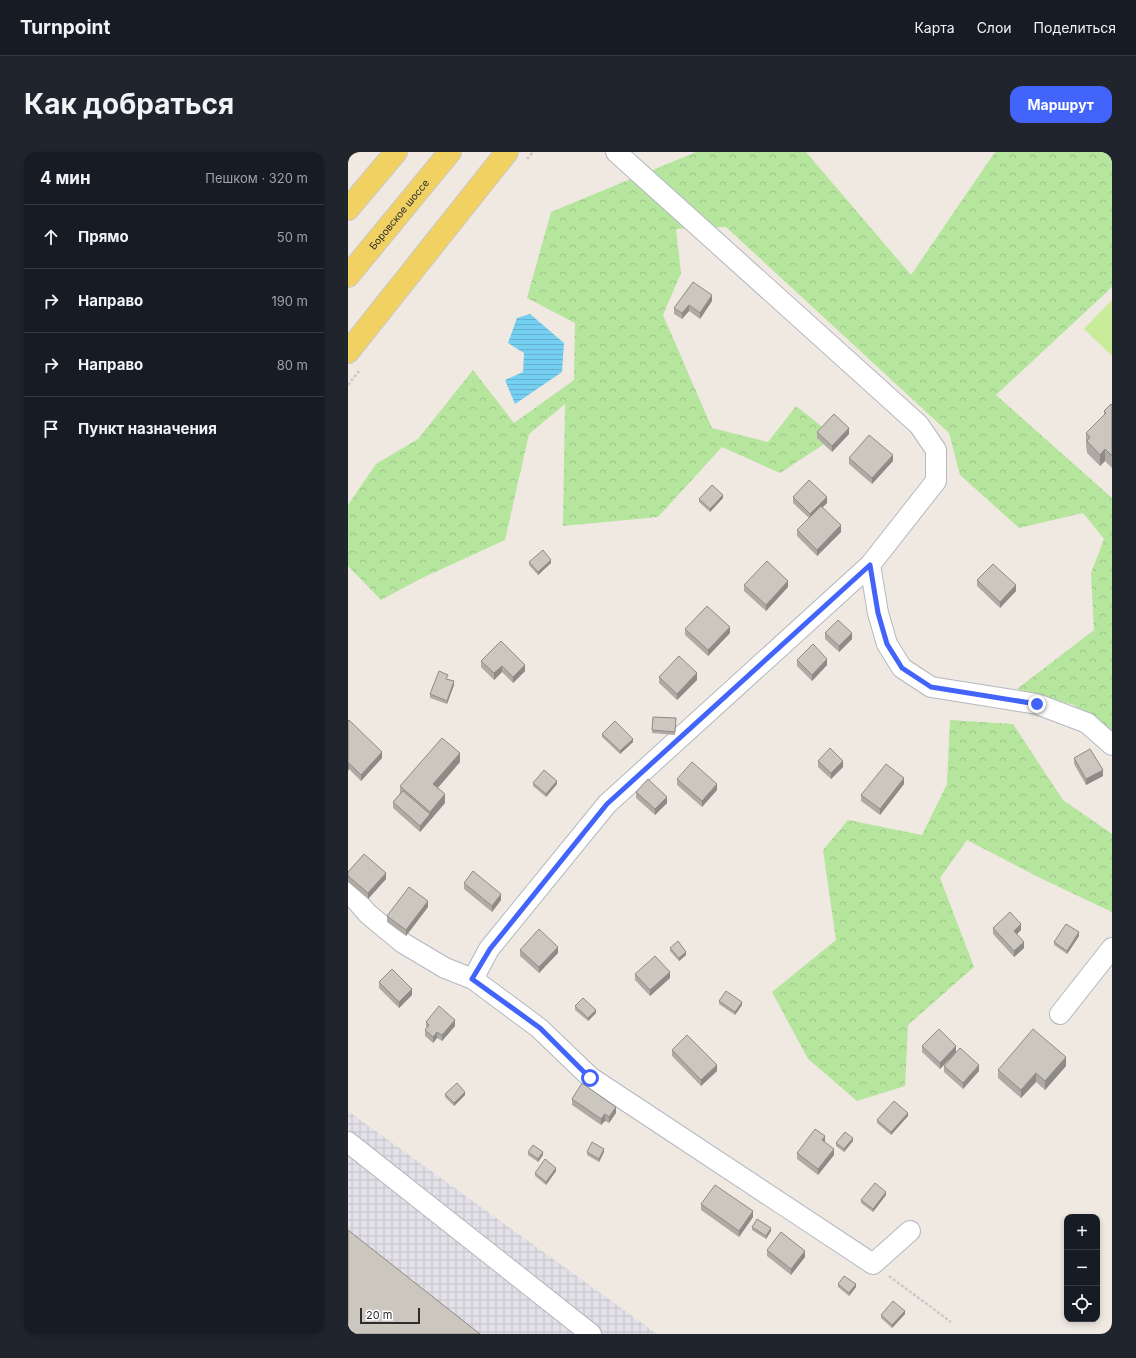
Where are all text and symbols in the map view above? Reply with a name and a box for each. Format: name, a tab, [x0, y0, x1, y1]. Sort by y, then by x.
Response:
text: Turnpoint	[20, 16, 110, 39]
text: Карта	[914, 19, 955, 36]
text: Слои	[977, 19, 1012, 36]
text: Поделиться	[1034, 19, 1116, 36]
button: Маршрут	[1010, 86, 1112, 123]
text: Как добраться	[24, 87, 234, 121]
text: 4 мин	[40, 168, 91, 188]
text: Пешком · 320 m	[205, 170, 308, 186]
street label: Боровское шоссе	[366, 177, 431, 252]
icon: ahead	[40, 226, 62, 248]
text: Прямо	[78, 227, 129, 246]
text: 50 m	[277, 229, 308, 245]
icon: right	[40, 290, 62, 312]
text: Направо	[78, 291, 143, 310]
text: 190 m	[271, 293, 308, 309]
icon: right	[40, 354, 62, 376]
text: Направо	[78, 355, 143, 374]
text: 80 m	[277, 357, 308, 373]
icon: arrive	[40, 418, 62, 440]
text: Пункт назначения	[78, 419, 217, 438]
route end	[1028, 695, 1046, 713]
route start	[581, 1069, 599, 1087]
map controls	[1064, 1214, 1100, 1322]
button: +	[1064, 1214, 1100, 1250]
button: −	[1064, 1250, 1100, 1286]
button: locate	[1064, 1286, 1100, 1322]
scale bar	[360, 1306, 420, 1325]
text: 20 m	[366, 1308, 392, 1322]

